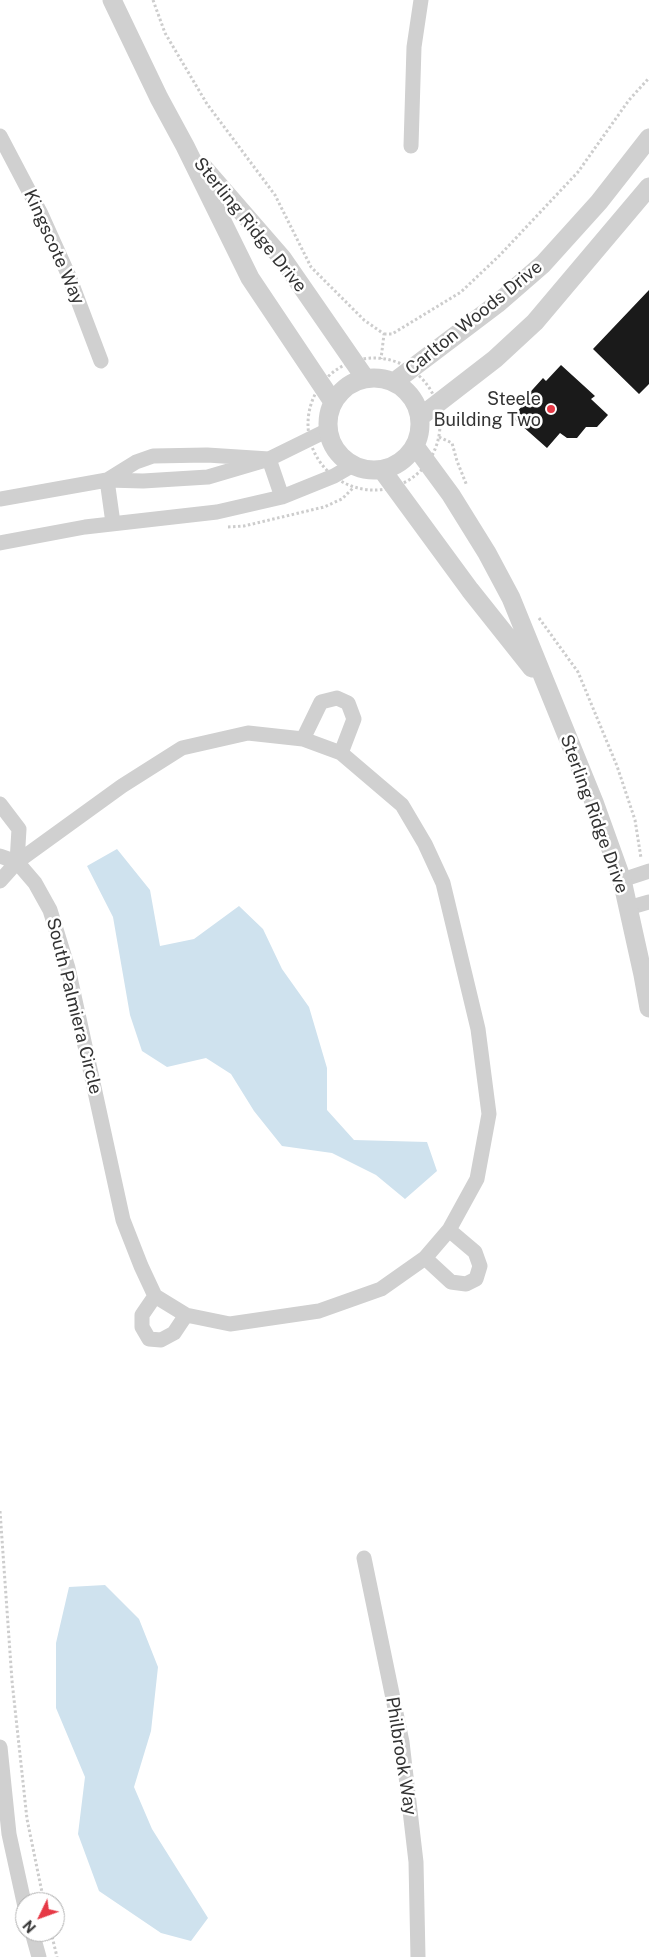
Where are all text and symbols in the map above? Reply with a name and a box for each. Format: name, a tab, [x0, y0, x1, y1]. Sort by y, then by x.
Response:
street label: Sterling Ridge Drive	[189, 153, 311, 297]
street label: Kingscote Way	[19, 186, 89, 308]
street label: Carlton Woods Drive	[401, 256, 547, 380]
place label: Steele Building Two	[433, 388, 541, 430]
marker: Steele Building Two	[545, 403, 557, 415]
street label: Sterling Ridge Drive	[555, 732, 633, 896]
street label: South Palmiera Circle	[42, 916, 106, 1096]
street label: Philbrook Way	[381, 1695, 421, 1817]
north arrow	[15, 1892, 65, 1942]
text: N	[20, 1917, 39, 1936]

